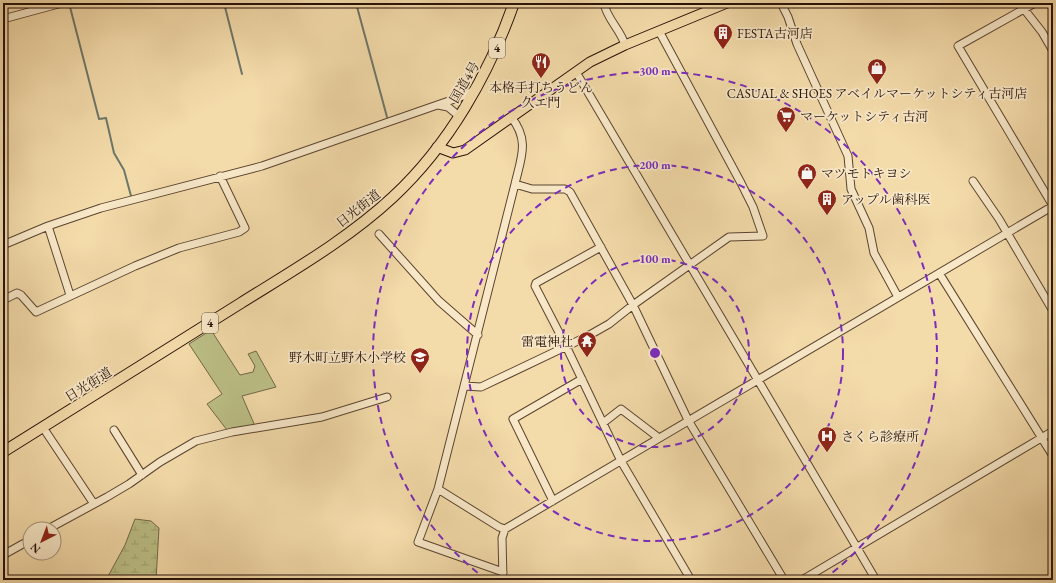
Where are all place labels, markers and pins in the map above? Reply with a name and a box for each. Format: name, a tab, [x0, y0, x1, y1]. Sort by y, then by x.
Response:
building icon: FESTA古河店	[712, 22, 734, 50]
place label: FESTA古河店	[737, 25, 813, 42]
restaurant icon: 本格手打ちうどん 久エ門	[530, 51, 552, 79]
shop icon: CASUAL & SHOES アベイルマーケットシティ古河店	[866, 57, 888, 85]
place label: 本格手打ちうどん 久エ門	[489, 79, 593, 111]
place label: CASUAL & SHOES アベイルマーケットシティ古河店	[727, 85, 1027, 102]
supermarket icon: マーケットシティ古河	[775, 105, 797, 133]
place label: マーケットシティ古河	[800, 108, 928, 125]
shop icon: マツモトキヨシ	[796, 162, 818, 190]
place label: マツモトキヨシ	[821, 165, 912, 182]
building icon: アップル歯科医	[816, 188, 838, 216]
place label: アップル歯科医	[841, 191, 931, 208]
temple icon: 雷電神社	[576, 330, 598, 358]
place label: 雷電神社	[521, 333, 573, 350]
school or university icon: 野木町立野木小学校	[409, 346, 431, 374]
centre of rings	[648, 346, 662, 360]
place label: 野木町立野木小学校	[289, 349, 406, 366]
hospital icon: さくら診療所	[816, 425, 838, 453]
place label: さくら診療所	[841, 428, 919, 445]

